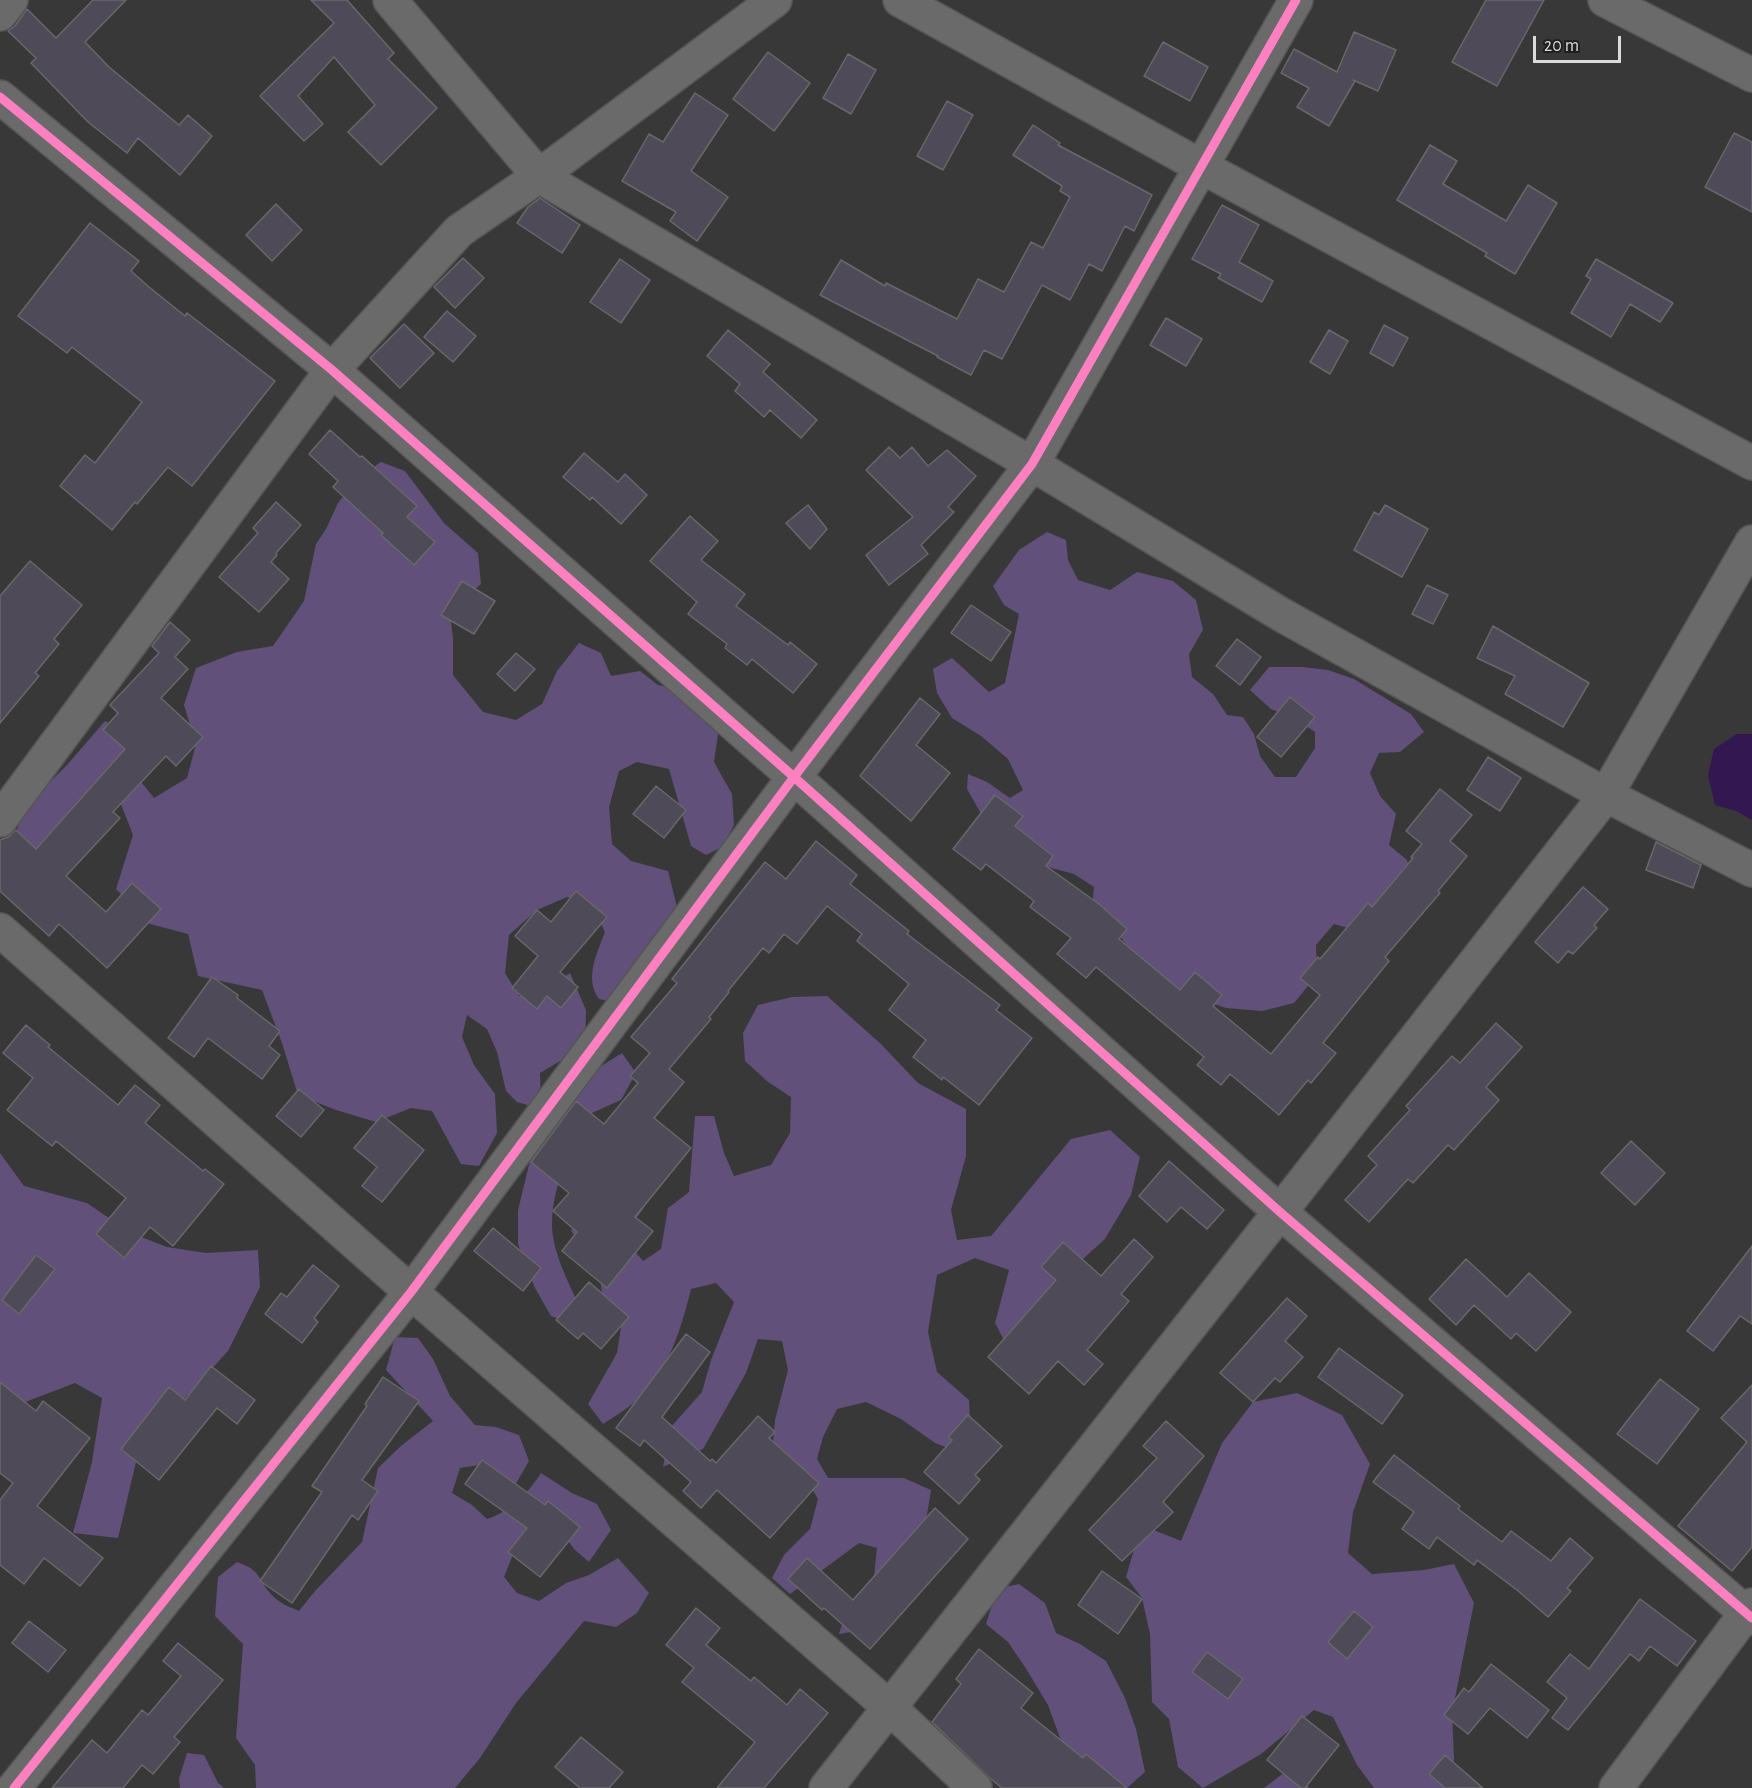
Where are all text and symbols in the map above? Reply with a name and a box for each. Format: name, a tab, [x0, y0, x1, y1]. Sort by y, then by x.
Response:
scale bar	[1536, 24, 1624, 62]
text: 20 m	[1544, 37, 1579, 55]

